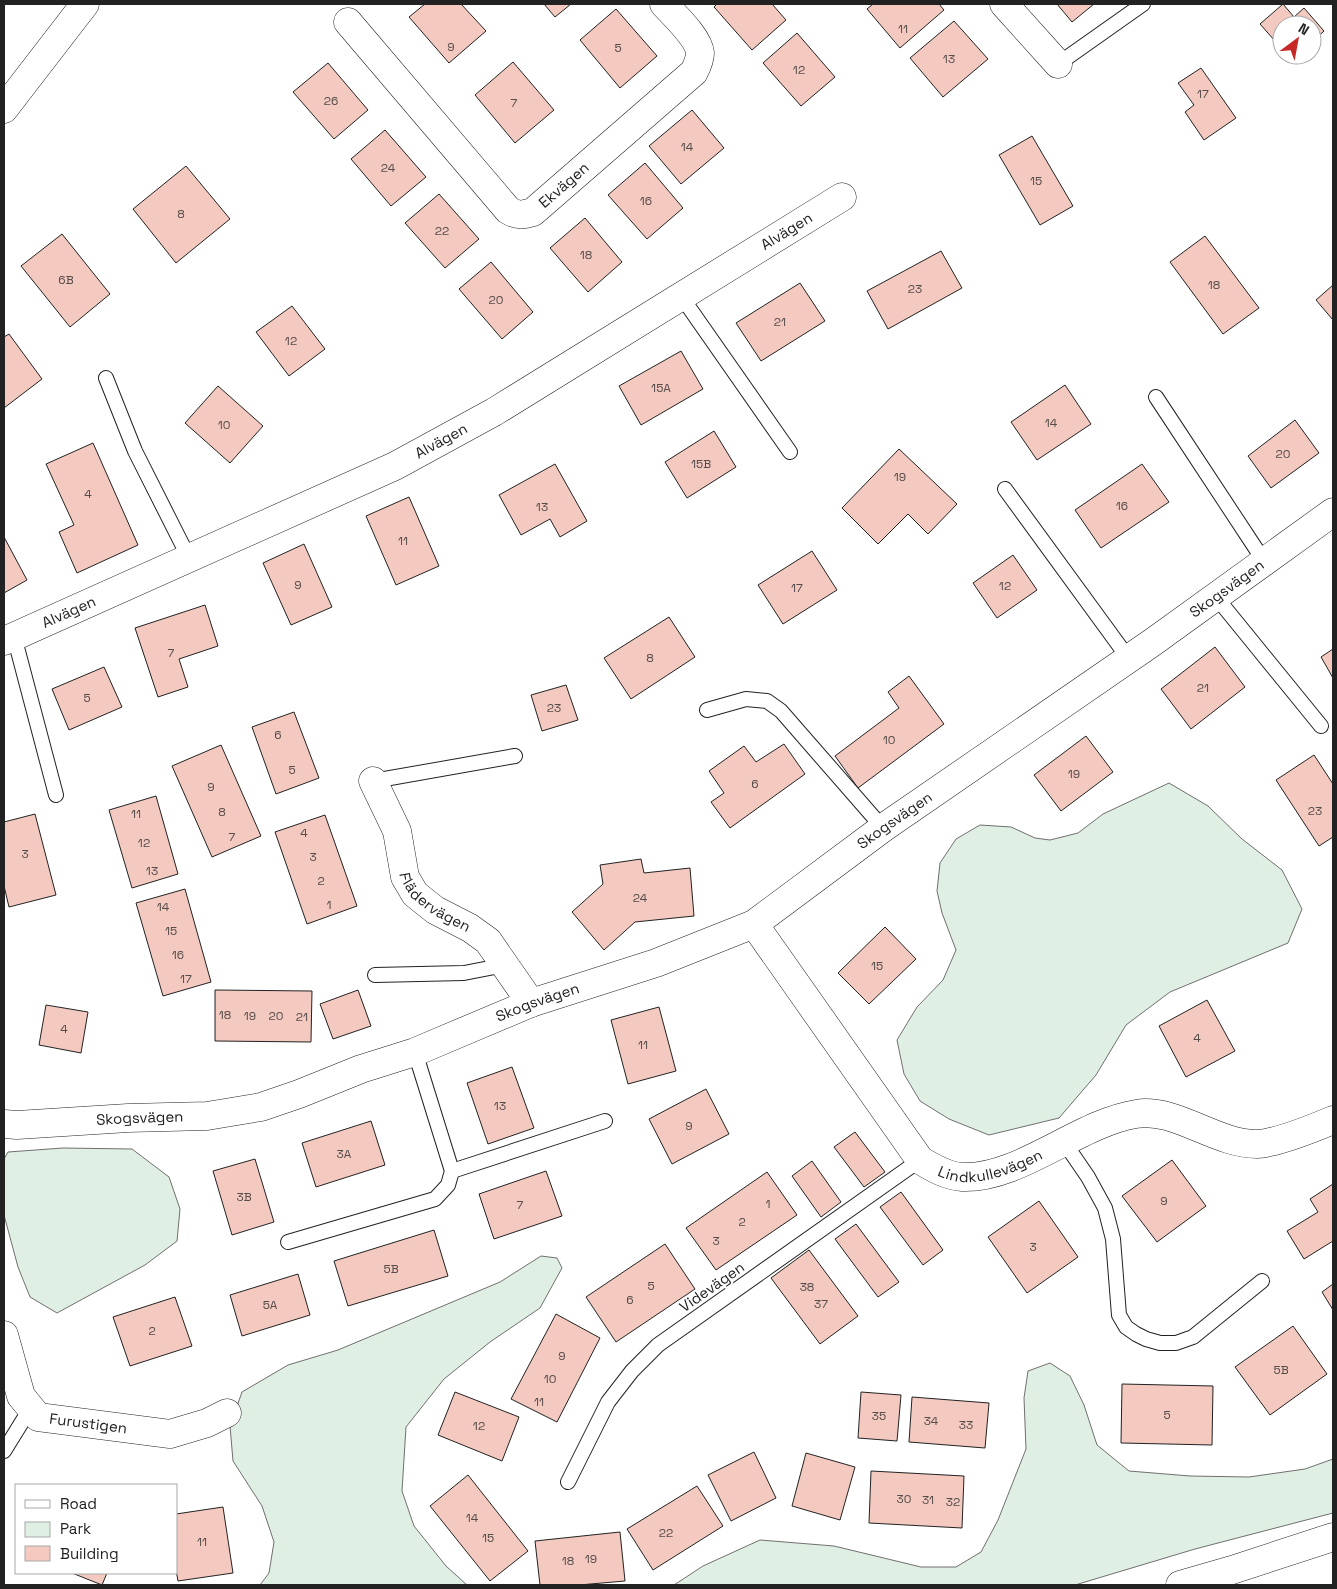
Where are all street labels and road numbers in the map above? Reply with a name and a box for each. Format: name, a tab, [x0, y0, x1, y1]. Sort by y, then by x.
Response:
street label: Ekvägen	[535, 158, 593, 212]
street label: Alvägen	[757, 208, 816, 254]
street label: Alvägen	[411, 418, 471, 462]
street label: Skogsvägen	[1185, 555, 1268, 622]
street label: Alvägen	[39, 591, 99, 632]
street label: Skogsvägen	[853, 787, 936, 853]
street label: Flädervägen	[395, 871, 474, 936]
street label: Skogsvägen	[493, 978, 582, 1026]
street label: Skogsvägen	[95, 1107, 184, 1129]
street label: Lindkullevägen	[935, 1145, 1045, 1186]
street label: Videvägen	[675, 1257, 748, 1316]
street label: Furustigen	[48, 1409, 128, 1437]

